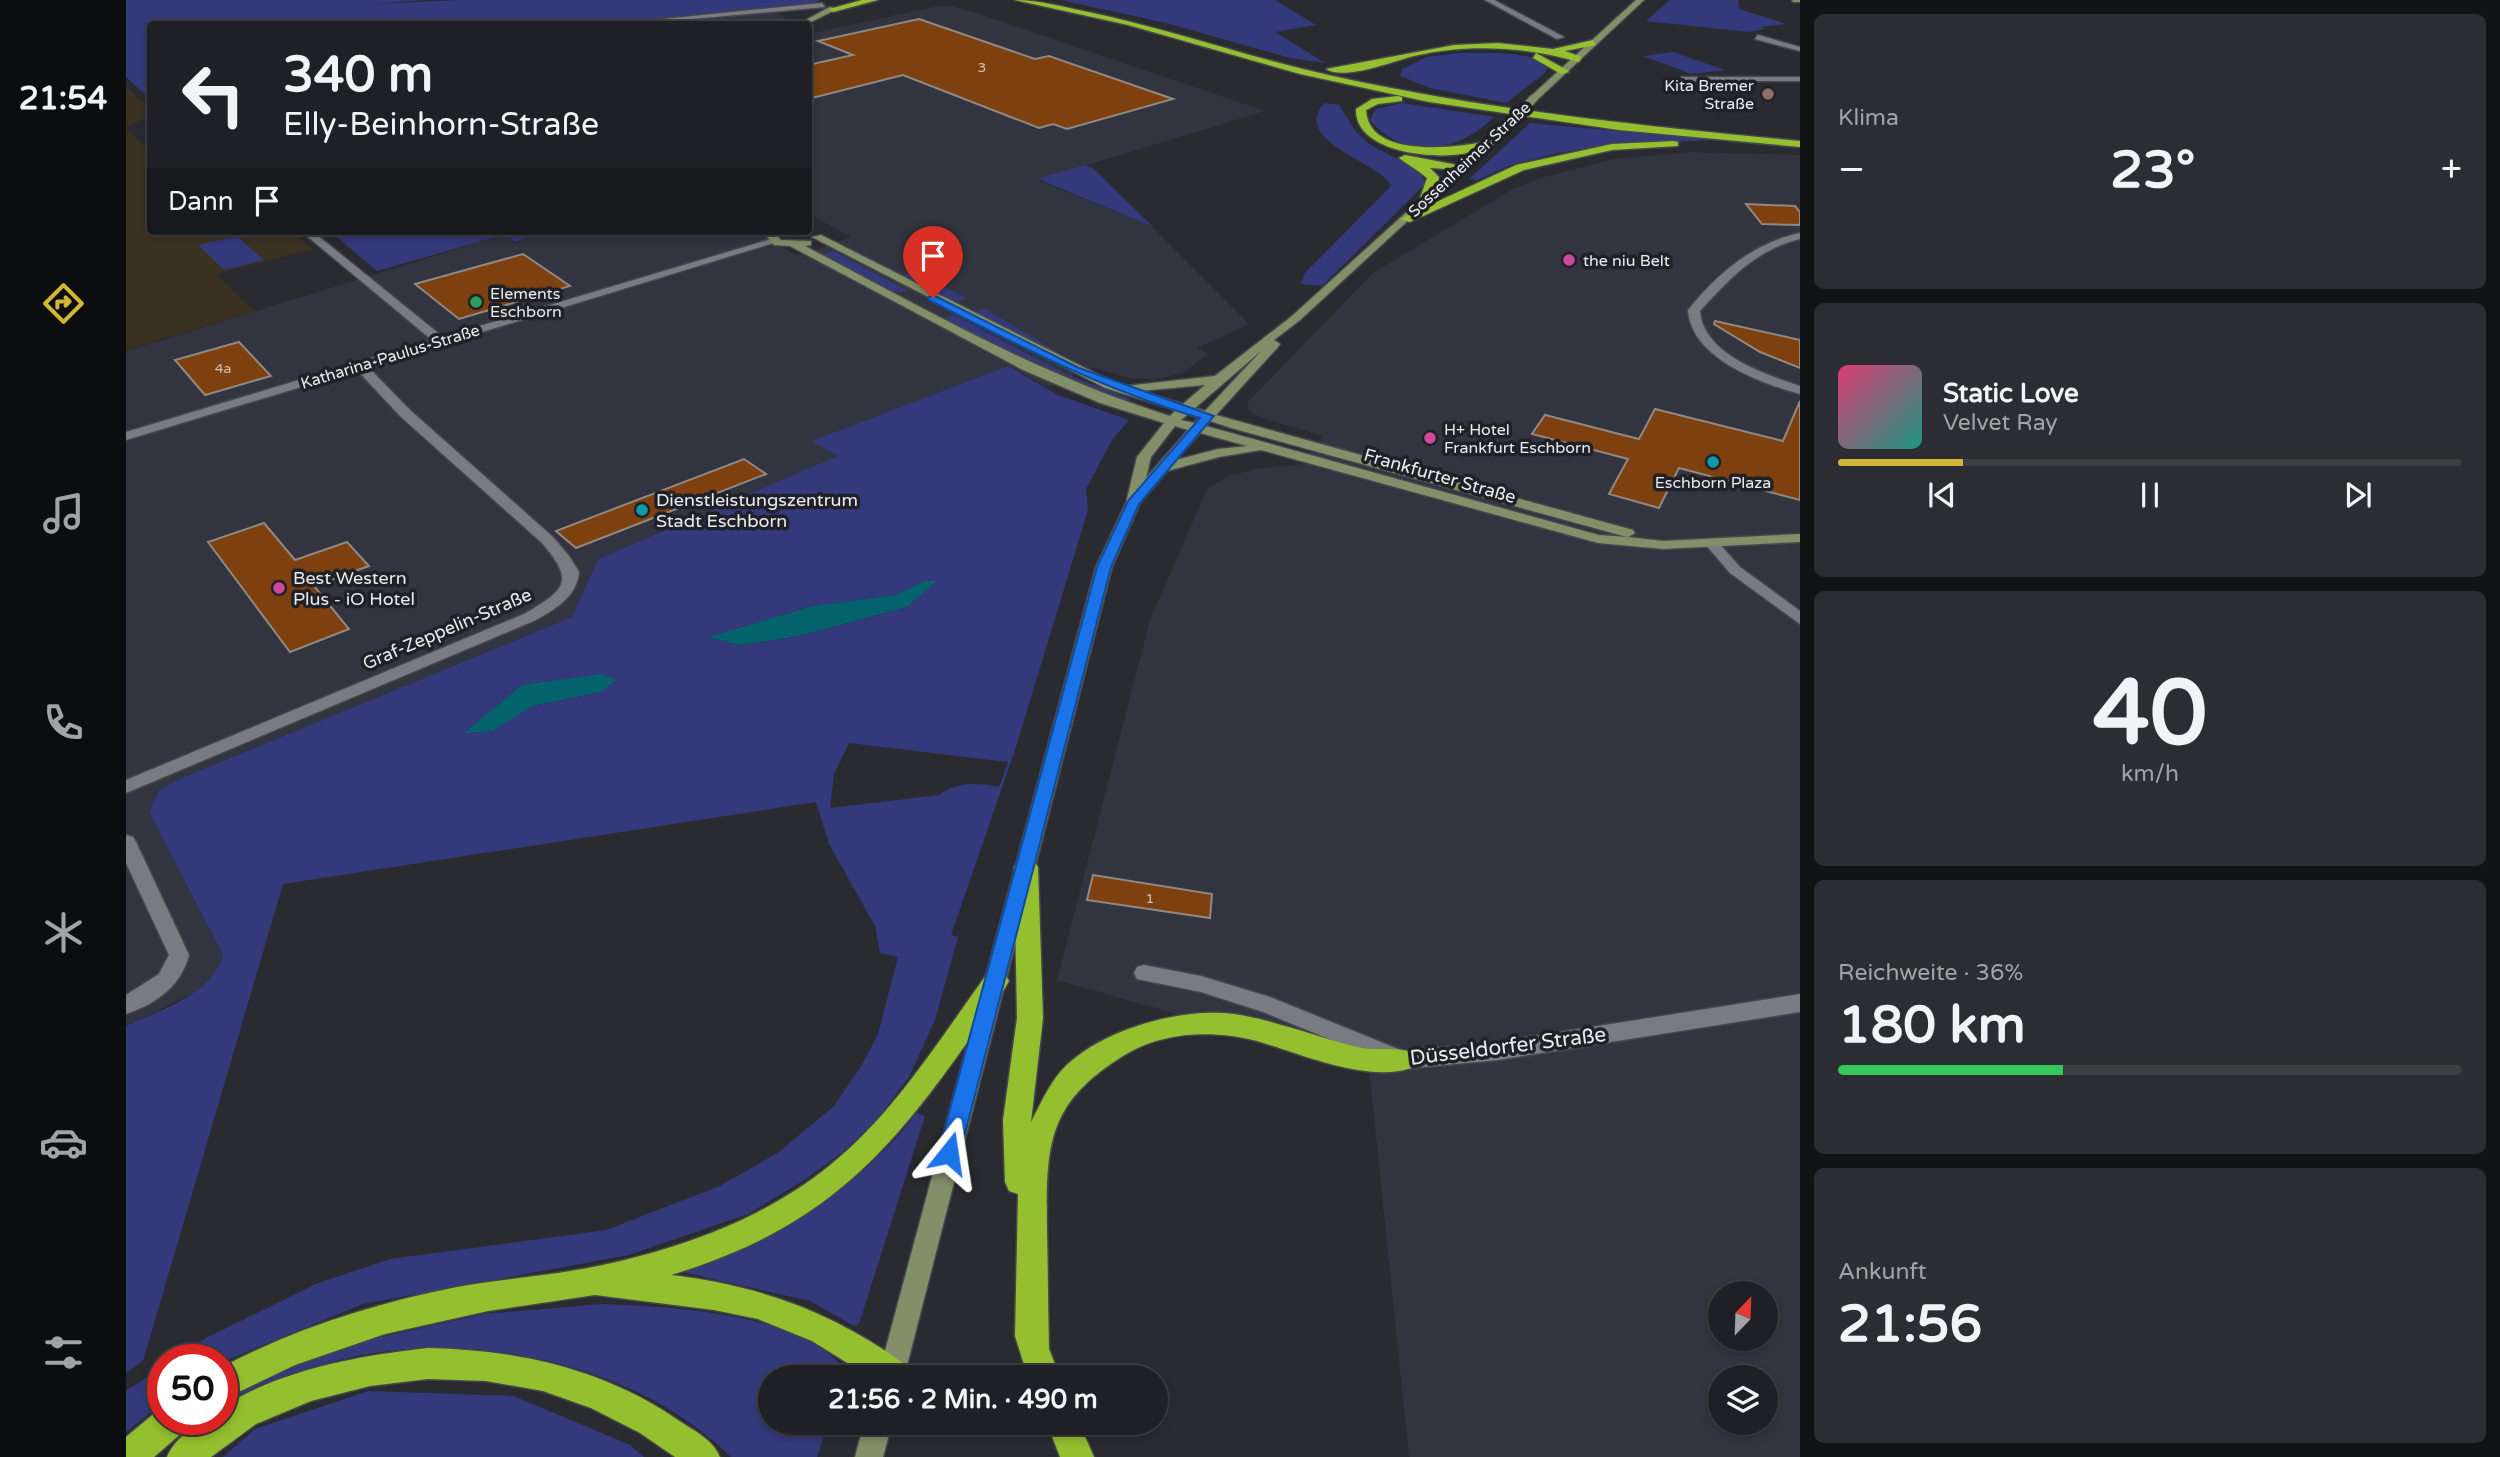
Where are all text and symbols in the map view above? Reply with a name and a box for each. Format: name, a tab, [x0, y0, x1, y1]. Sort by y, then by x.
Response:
text: 340 m	[283, 46, 433, 105]
icon: left	[168, 49, 259, 140]
house number: 3	[978, 59, 986, 76]
place label: Kita Bremer Straße	[1664, 76, 1755, 114]
text: 21:54	[19, 80, 107, 118]
marker: Kita Bremer Straße	[1760, 86, 1776, 102]
street label: Sossenheimer Straße	[1404, 98, 1535, 222]
text: Klima	[1838, 104, 1899, 132]
text: Elly-Beinhorn-Straße	[283, 106, 599, 144]
text: 23°	[2110, 139, 2195, 202]
text: −	[1838, 147, 1865, 193]
text: +	[2441, 147, 2462, 193]
icon: arrive	[248, 182, 286, 220]
text: Dann	[168, 186, 234, 217]
pin	[903, 226, 963, 298]
icon: arrive	[914, 237, 952, 275]
place label: the niu Belt	[1583, 251, 1670, 271]
marker: the niu Belt	[1561, 252, 1577, 268]
icon: directions	[39, 279, 88, 328]
place label: Elements Eschborn	[490, 284, 562, 322]
marker: Elements Eschborn	[468, 294, 484, 310]
street label: Katharina-Paulus-Straße	[298, 320, 482, 394]
house number: 4a	[215, 360, 231, 377]
text: Static Love	[1943, 378, 2079, 409]
text: Velvet Ray	[1943, 409, 2058, 437]
place label: H+ Hotel Frankfurt Eschborn	[1444, 420, 1591, 458]
marker: H+ Hotel Frankfurt Eschborn	[1422, 430, 1438, 446]
street label: Frankfurter Straße	[1361, 444, 1519, 508]
marker: Eschborn Plaza	[1705, 454, 1721, 470]
place label: Eschborn Plaza	[1655, 473, 1771, 493]
icon: previous	[1923, 476, 1961, 514]
icon: pause	[2131, 476, 2169, 514]
icon: next	[2339, 476, 2377, 514]
icon: music	[39, 489, 88, 538]
place label: Dienstleistungszentrum Stadt Eschborn	[656, 489, 858, 532]
marker: Dienstleistungszentrum Stadt Eschborn	[634, 502, 650, 518]
place label: Best Western Plus - iO Hotel	[293, 567, 415, 610]
marker: Best Western Plus - iO Hotel	[271, 580, 287, 596]
street label: Graf-Zeppelin-Straße	[359, 583, 535, 675]
text: 40	[2093, 659, 2207, 769]
icon: phone	[39, 698, 88, 747]
text: km/h	[2121, 760, 2179, 788]
house number: 1	[1146, 890, 1154, 907]
icon: climate	[39, 908, 88, 957]
text: Reichweite · 36%	[1838, 959, 2023, 987]
text: 180 km	[1838, 994, 2026, 1057]
street label: Düsseldorfer Straße	[1409, 1022, 1608, 1071]
position arrow	[912, 1116, 986, 1190]
icon: car	[39, 1118, 88, 1167]
text: Ankunft	[1838, 1258, 1927, 1286]
north arrow	[1708, 1281, 1778, 1351]
map controls	[1708, 1281, 1778, 1435]
text: 21:56	[1838, 1293, 1982, 1356]
icon: filters	[39, 1328, 88, 1377]
speed limit sign: 50	[147, 1344, 238, 1435]
button: layers	[1708, 1365, 1778, 1435]
text: 21:56 · 2 Min. · 490 m	[828, 1384, 1098, 1415]

